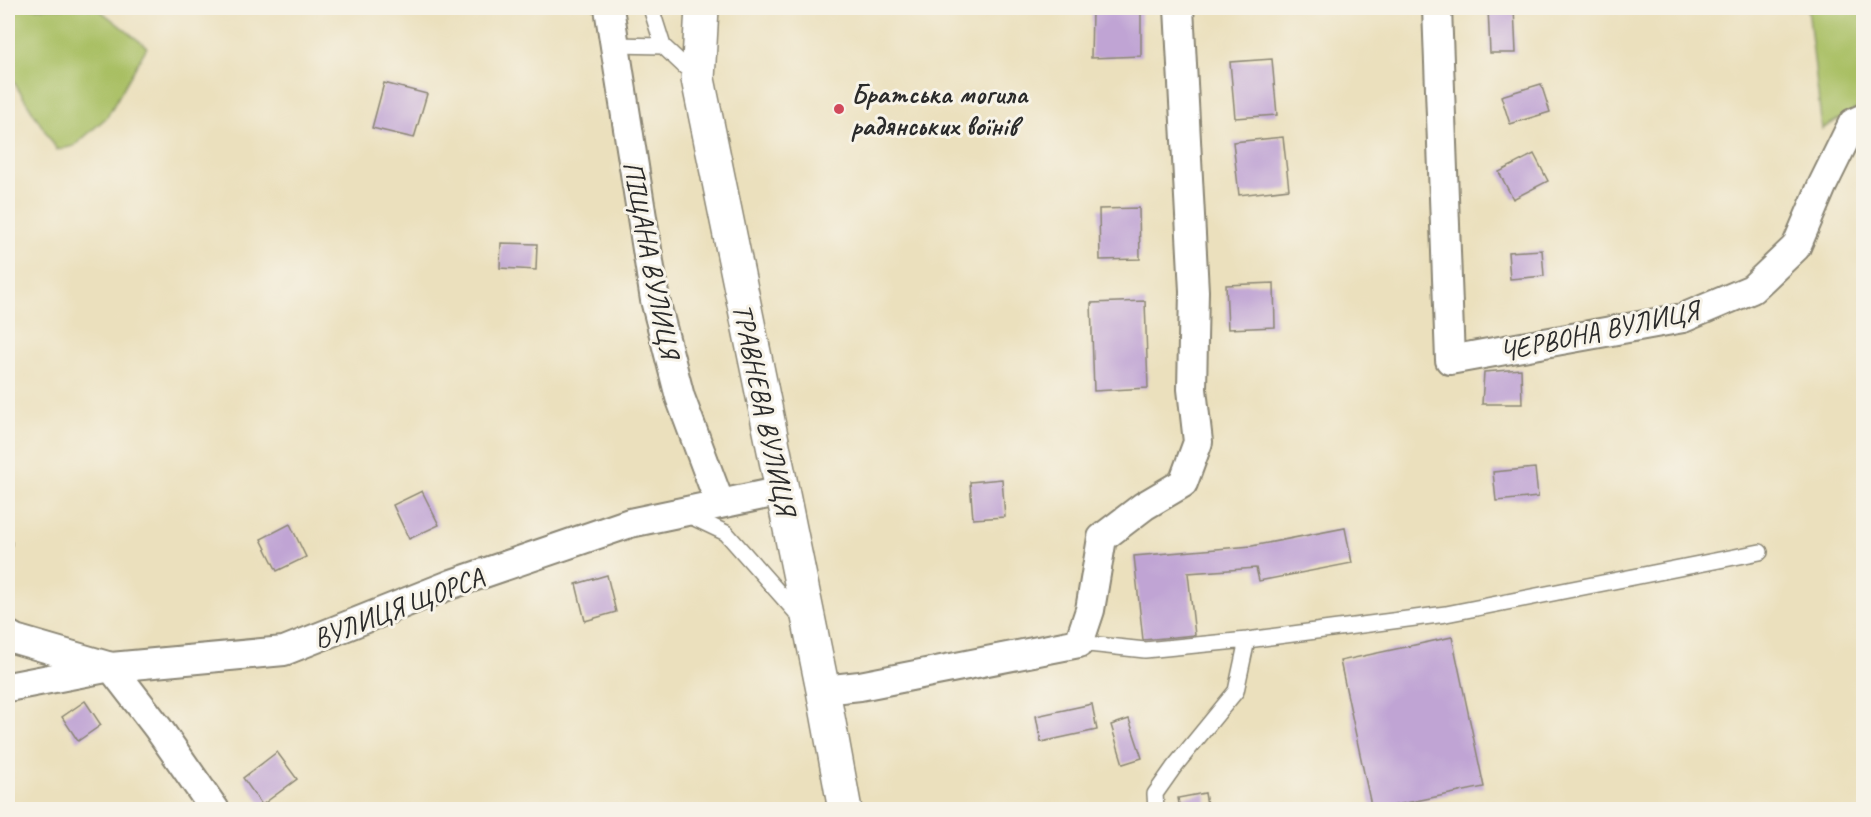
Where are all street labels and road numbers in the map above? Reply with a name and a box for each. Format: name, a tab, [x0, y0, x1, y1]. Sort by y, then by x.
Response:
street label: ПІЩАНА ВУЛИЦЯ	[615, 158, 688, 364]
street label: ЧЕРВОНА ВУЛИЦЯ	[1496, 291, 1706, 369]
street label: ТРАВНЕВА ВУЛИЦЯ	[725, 300, 805, 522]
street label: ВУЛИЦЯ ЩОРСА	[308, 559, 489, 656]

